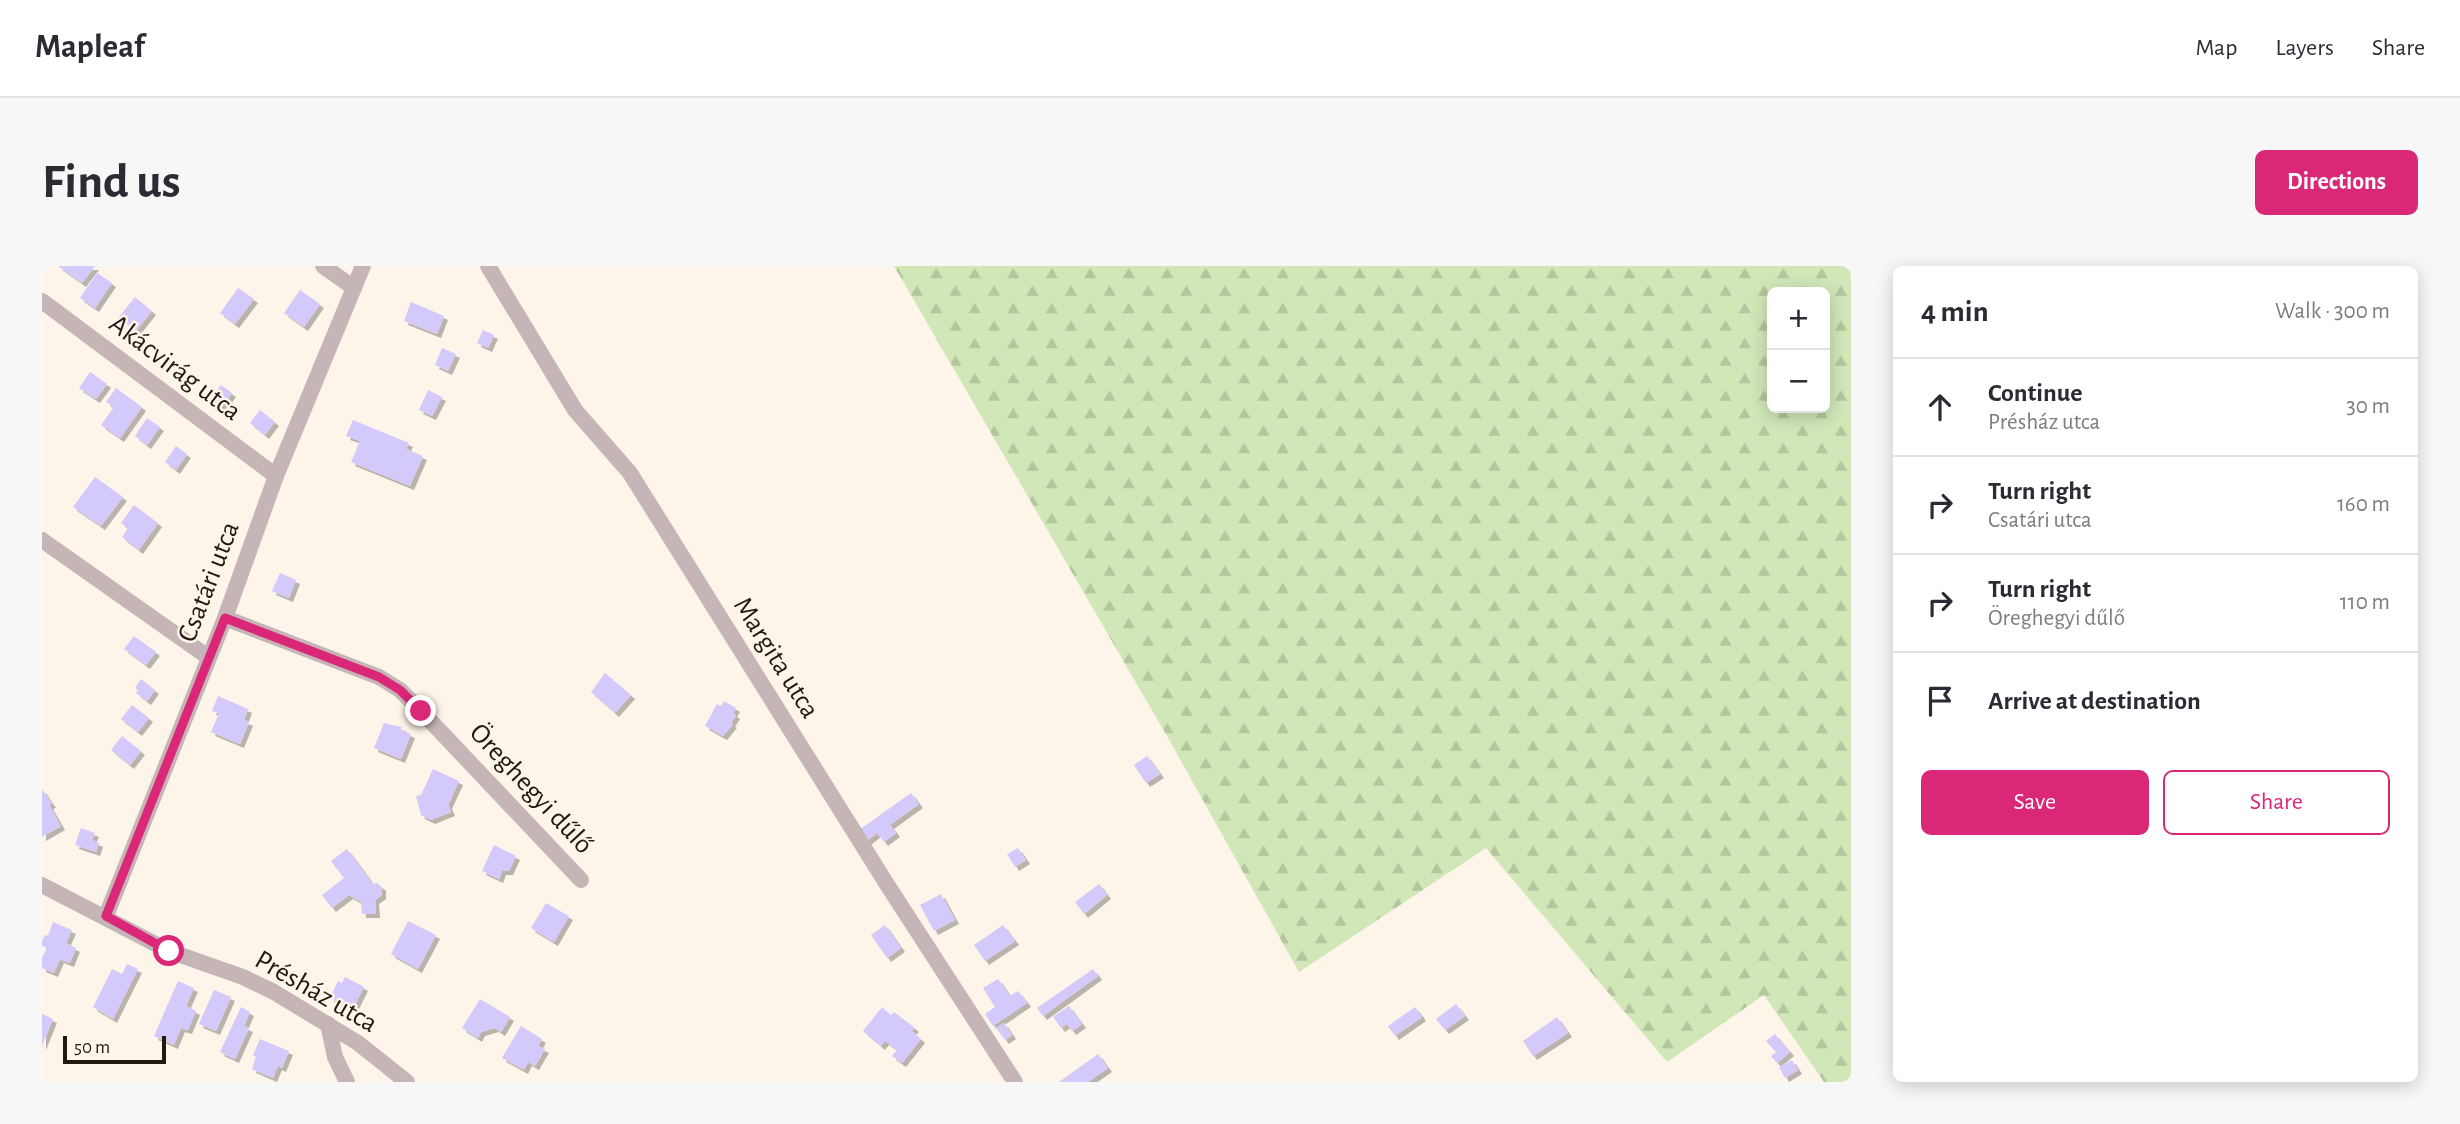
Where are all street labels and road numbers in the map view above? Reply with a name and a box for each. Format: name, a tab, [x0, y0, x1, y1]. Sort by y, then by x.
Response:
street label: Akácvirág utca	[104, 310, 246, 426]
street label: Csatári utca	[173, 518, 245, 646]
street label: Margita utca	[728, 593, 824, 723]
street label: Öreghegyi dűlő	[464, 717, 600, 860]
street label: Présház utca	[250, 946, 382, 1038]

